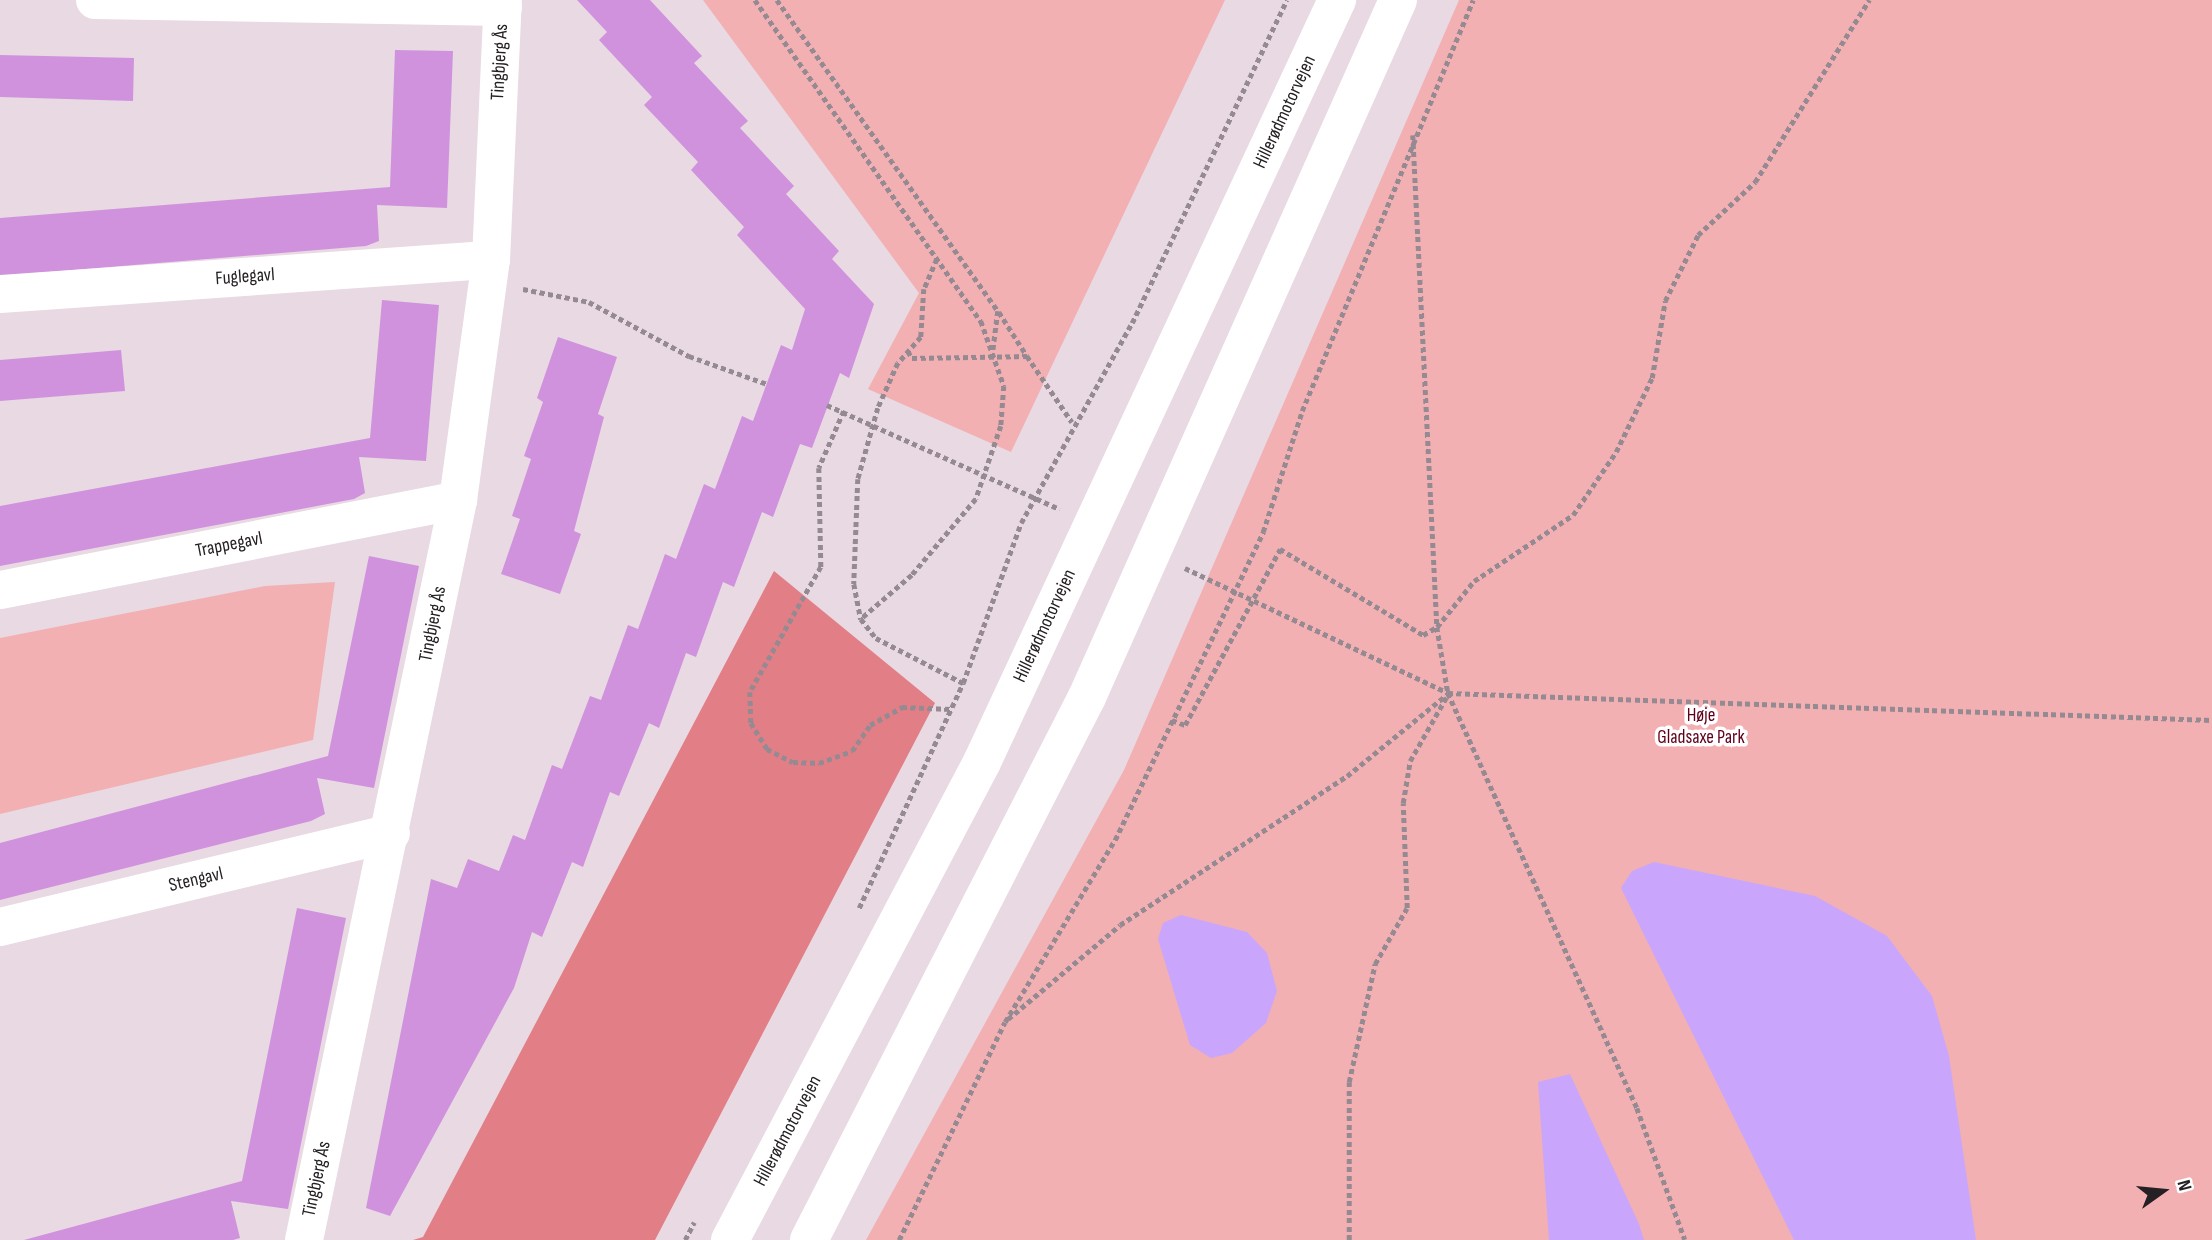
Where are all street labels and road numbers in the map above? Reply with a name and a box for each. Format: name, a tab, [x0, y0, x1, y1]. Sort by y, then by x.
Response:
street label: Tingbjerg Ås	[487, 23, 513, 101]
street label: Hillerødmotorvejen	[1249, 52, 1321, 172]
street label: Fuglegavl	[215, 264, 275, 290]
street label: Trappegavl	[194, 527, 264, 563]
street label: Hillerødmotorvejen	[1009, 566, 1081, 686]
street label: Tingbjerg Ås	[415, 584, 451, 664]
street label: Stengavl	[167, 863, 225, 897]
street label: Hillerødmotorvejen	[749, 1072, 827, 1190]
street label: Tingbjerg Ås	[298, 1139, 336, 1219]

